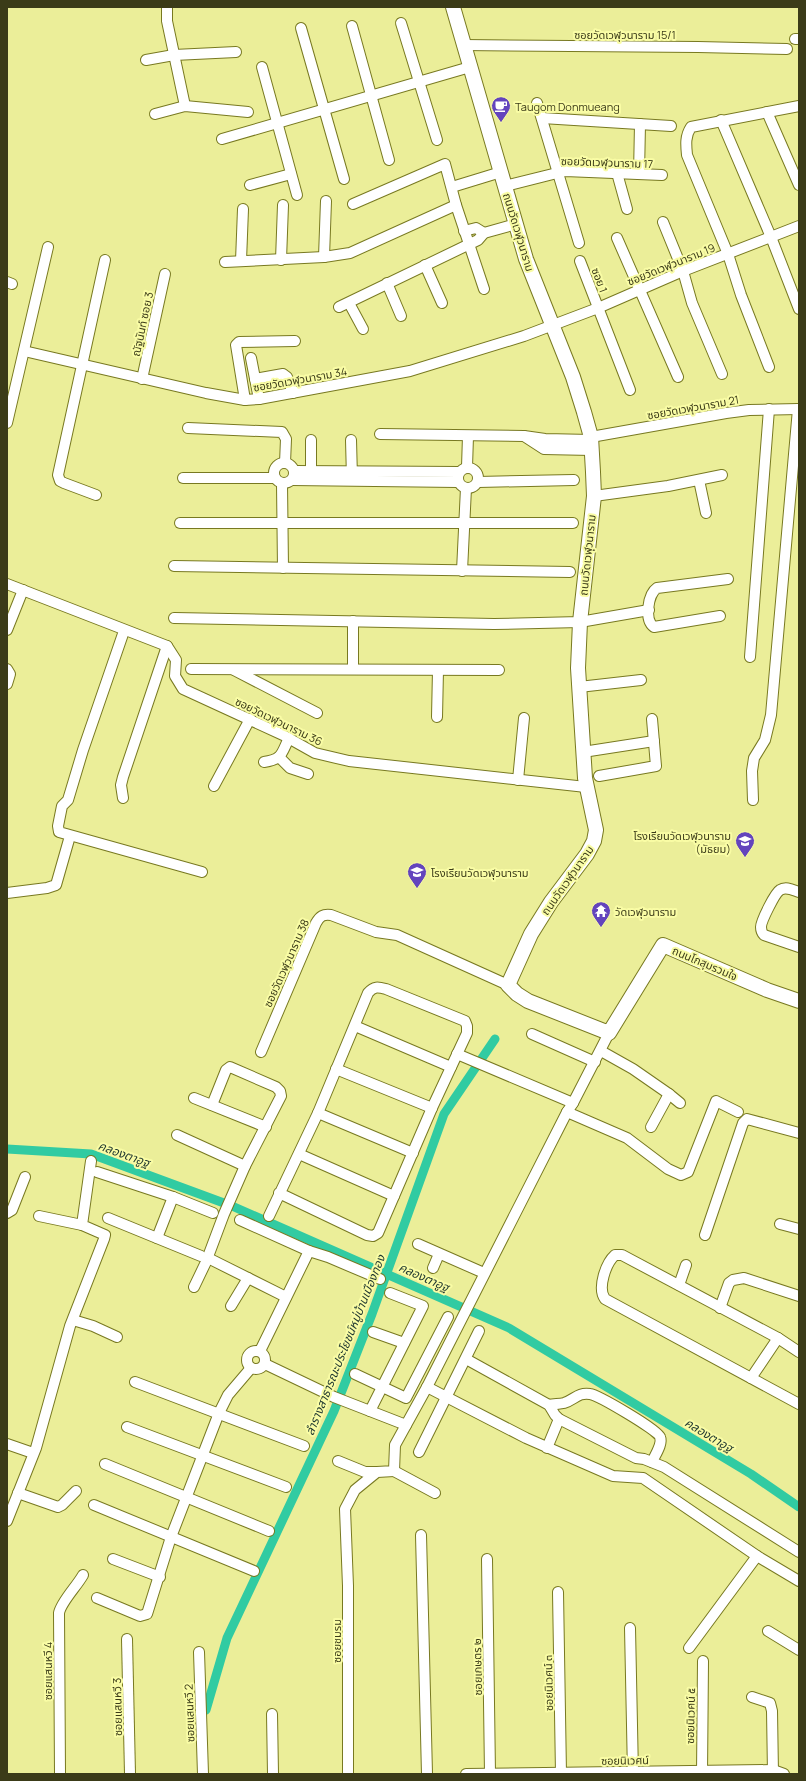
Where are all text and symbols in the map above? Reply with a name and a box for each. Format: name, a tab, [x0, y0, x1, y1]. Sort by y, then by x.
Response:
street label: ซอยวัดเวฬุวนาราม 15/1	[574, 27, 676, 42]
cafe icon: Taugom Donmueang	[490, 95, 512, 123]
place label: Taugom Donmueang	[515, 99, 620, 114]
street label: ซอยวัดเวฬุวนาราม 17	[561, 153, 653, 171]
street label: ถนนวัดเวฬุวนาราม	[500, 191, 538, 273]
street label: ซอยวัดเวฬุวนาราม 19	[625, 239, 717, 288]
street label: ซอย 1	[588, 265, 612, 295]
street label: ณัฐนันท์ ซอย 3	[128, 290, 156, 358]
street label: ซอยวัดเวฬุวนาราม 34	[252, 363, 348, 395]
street label: ซอยวัดเวฬุวนาราม 21	[646, 392, 740, 422]
street label: ถนนวัดเวฬุวนาราม	[575, 514, 599, 596]
street label: ซอยวัดเวฬุวนาราม 36	[233, 693, 325, 749]
place label: โรงเรียนวัดเวฬุวนาราม (มัธยม)	[633, 828, 731, 856]
school or university icon: โรงเรียนวัดเวฬุวนาราม (มัธยม)	[734, 830, 756, 858]
street label: ถนนวัดเวฬุวนาราม	[538, 842, 596, 918]
school or university icon: โรงเรียนวัดเวฬุวนาราม	[406, 861, 428, 889]
place label: โรงเรียนวัดเวฬุวนาราม	[431, 865, 529, 880]
temple icon: วัดเวฬุวนาราม	[590, 900, 612, 928]
place label: วัดเวฬุวนาราม	[615, 904, 676, 919]
street label: ซอยวัดเวฬุวนาราม 38	[260, 917, 312, 1009]
street label: ถนนโกสุมรวมใจ	[670, 943, 740, 984]
water label: คลองตาอูฐ	[96, 1137, 153, 1172]
water label: ลำรางสาธารณะประโยชน์หมู่บ้านเมืองทอง	[301, 1252, 389, 1438]
water label: คลองตาอูฐ	[396, 1258, 453, 1296]
water label: คลองตาอูฐ	[682, 1414, 738, 1457]
street label: ซอยชมรม	[329, 1619, 344, 1663]
street label: ซอยเกษตร ๒	[469, 1638, 485, 1696]
street label: ซอยแสนหวี 4	[40, 1642, 55, 1700]
street label: ซอยนิเวศน์ ๓	[540, 1655, 556, 1711]
street label: ซอยแสนหวี 3	[109, 1678, 125, 1736]
street label: ซอยแสนหวี 2	[180, 1684, 198, 1742]
street label: ซอยนิเวศน์ ๕	[682, 1688, 698, 1744]
street label: ซอยนิเวศน์	[601, 1752, 649, 1768]

